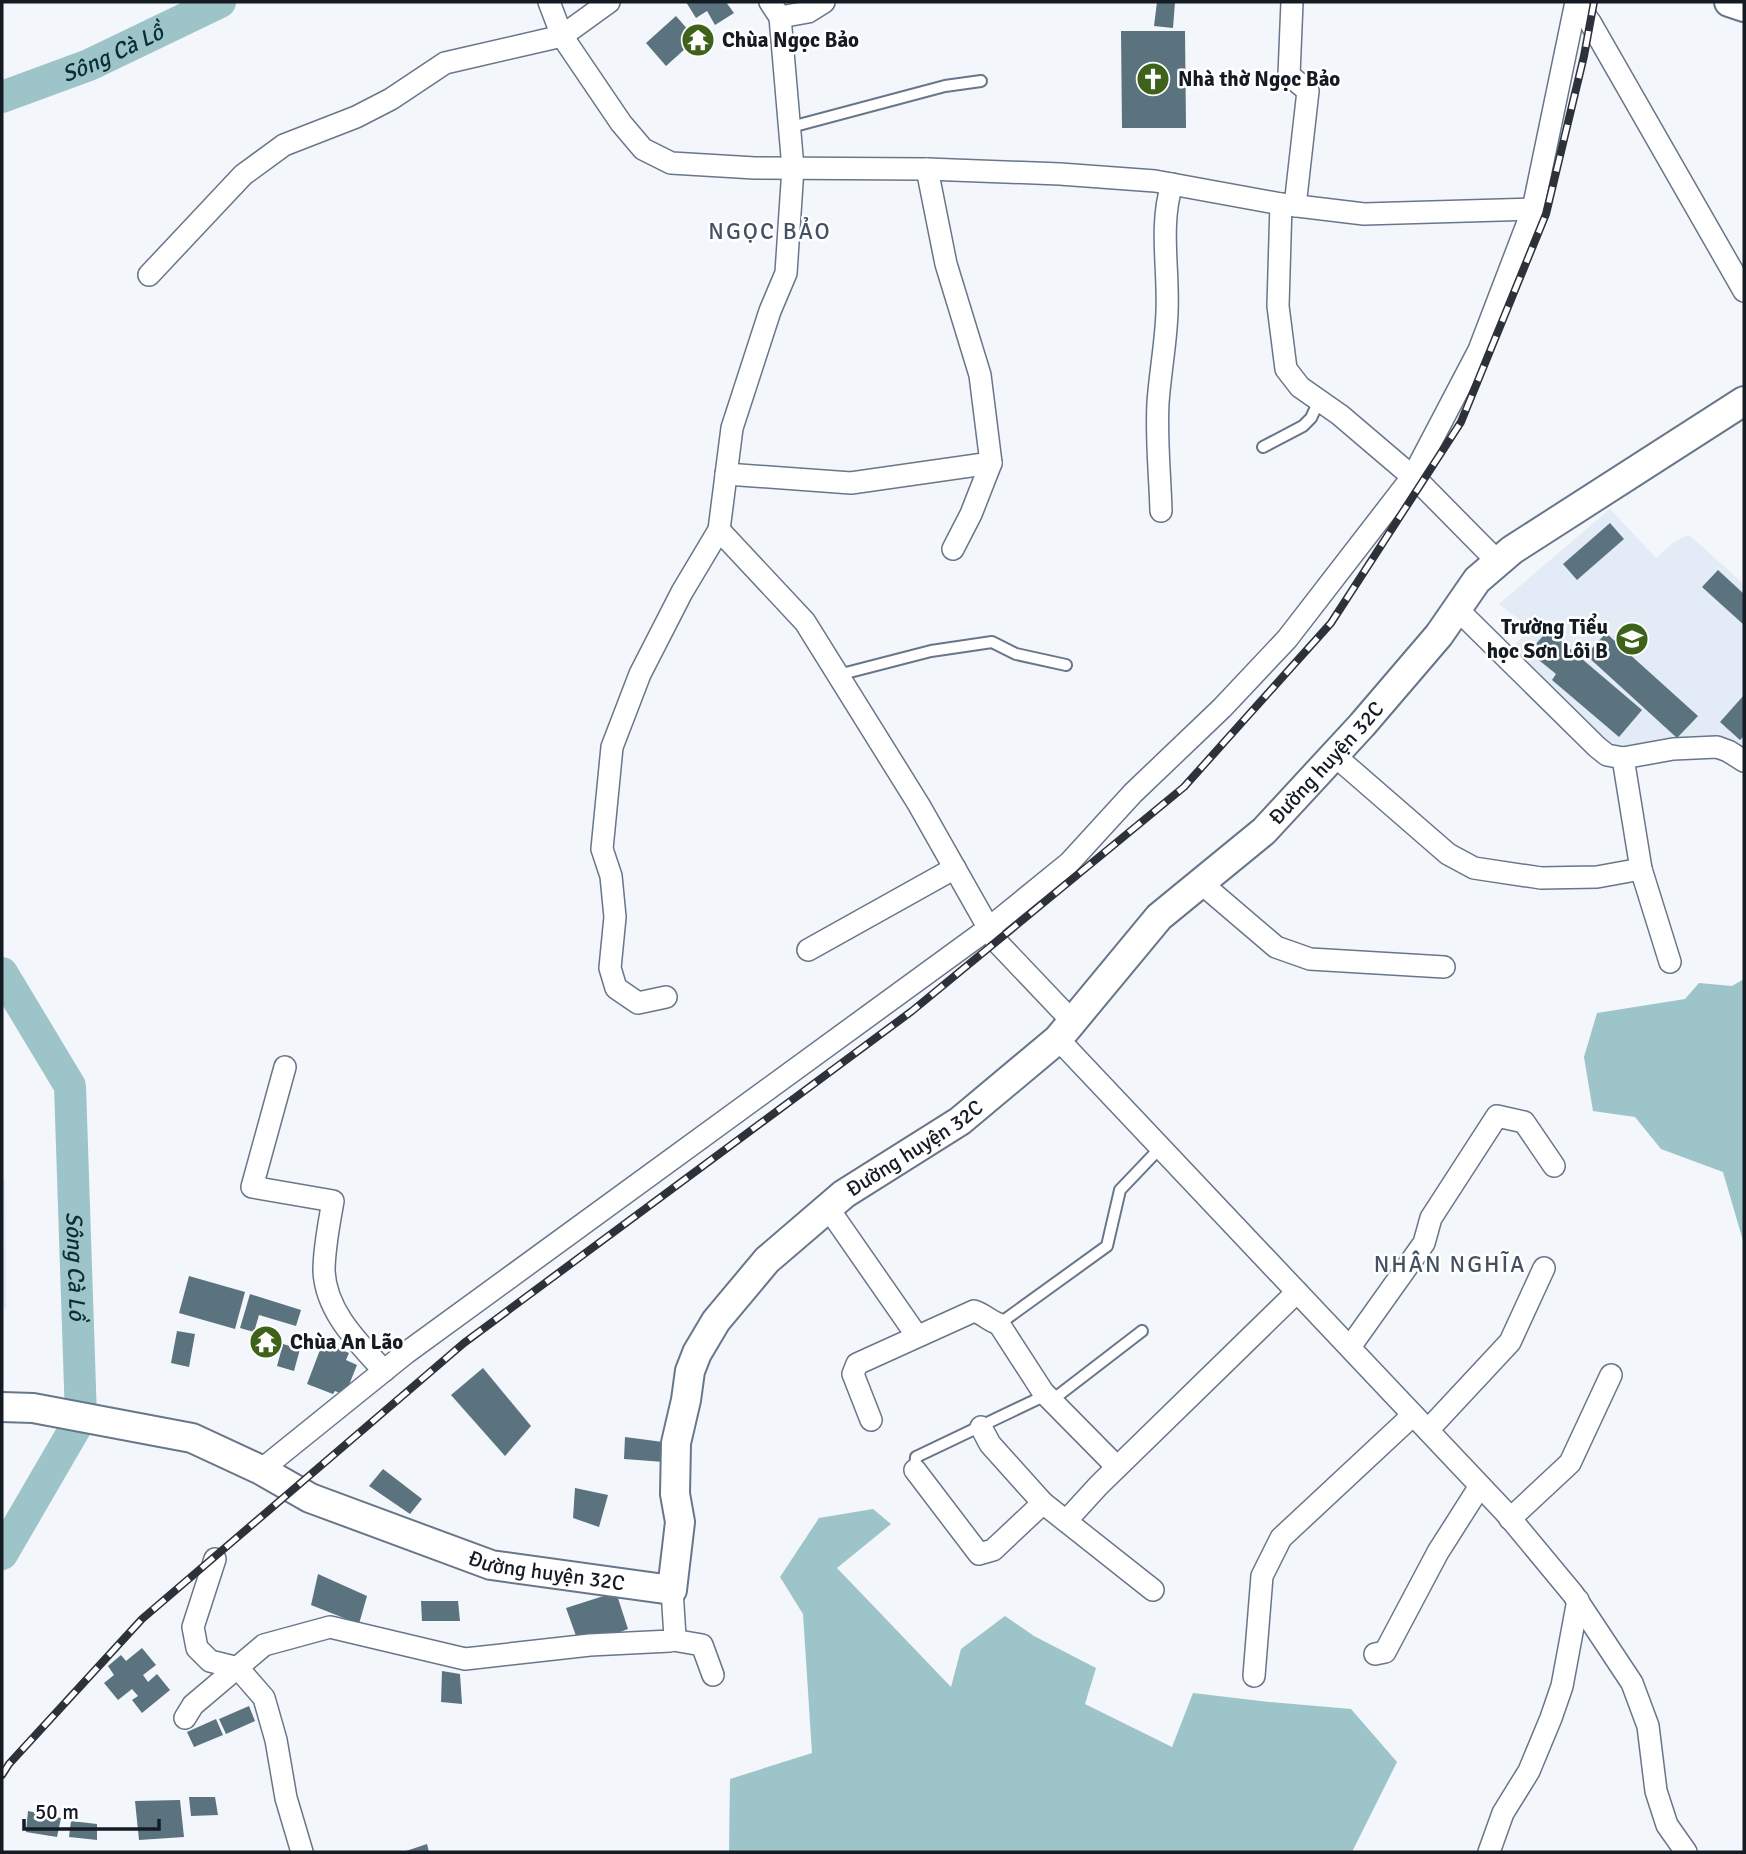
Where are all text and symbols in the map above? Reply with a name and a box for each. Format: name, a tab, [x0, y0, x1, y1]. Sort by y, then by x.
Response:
water label: Sông Cà Lồ	[58, 16, 171, 88]
temple icon: Chùa Ngọc Bảo	[679, 21, 717, 59]
place label: Chùa Ngọc Bảo	[722, 27, 859, 53]
church icon: Nhà thờ Ngọc Bảo	[1134, 60, 1172, 98]
place label: Nhà thờ Ngọc Bảo	[1178, 66, 1340, 92]
district label: NGỌC BẢO	[708, 217, 832, 246]
place label: Trường Tiểu học Sơn Lôi B	[1487, 613, 1608, 664]
school or university icon: Trường Tiểu học Sơn Lôi B	[1613, 620, 1651, 658]
street label: Đường huyện 32C	[1263, 696, 1389, 830]
street label: Đường huyện 32C	[841, 1094, 988, 1202]
water label: Sông Cà Lồ	[60, 1211, 92, 1324]
district label: NHÂN NGHĨA	[1374, 1250, 1526, 1279]
temple icon: Chùa An Lão	[247, 1323, 285, 1361]
place label: Chùa An Lão	[290, 1329, 403, 1355]
street label: Đường huyện 32C	[465, 1545, 626, 1596]
scale bar	[24, 1787, 159, 1831]
text: 50 m	[35, 1799, 79, 1825]

